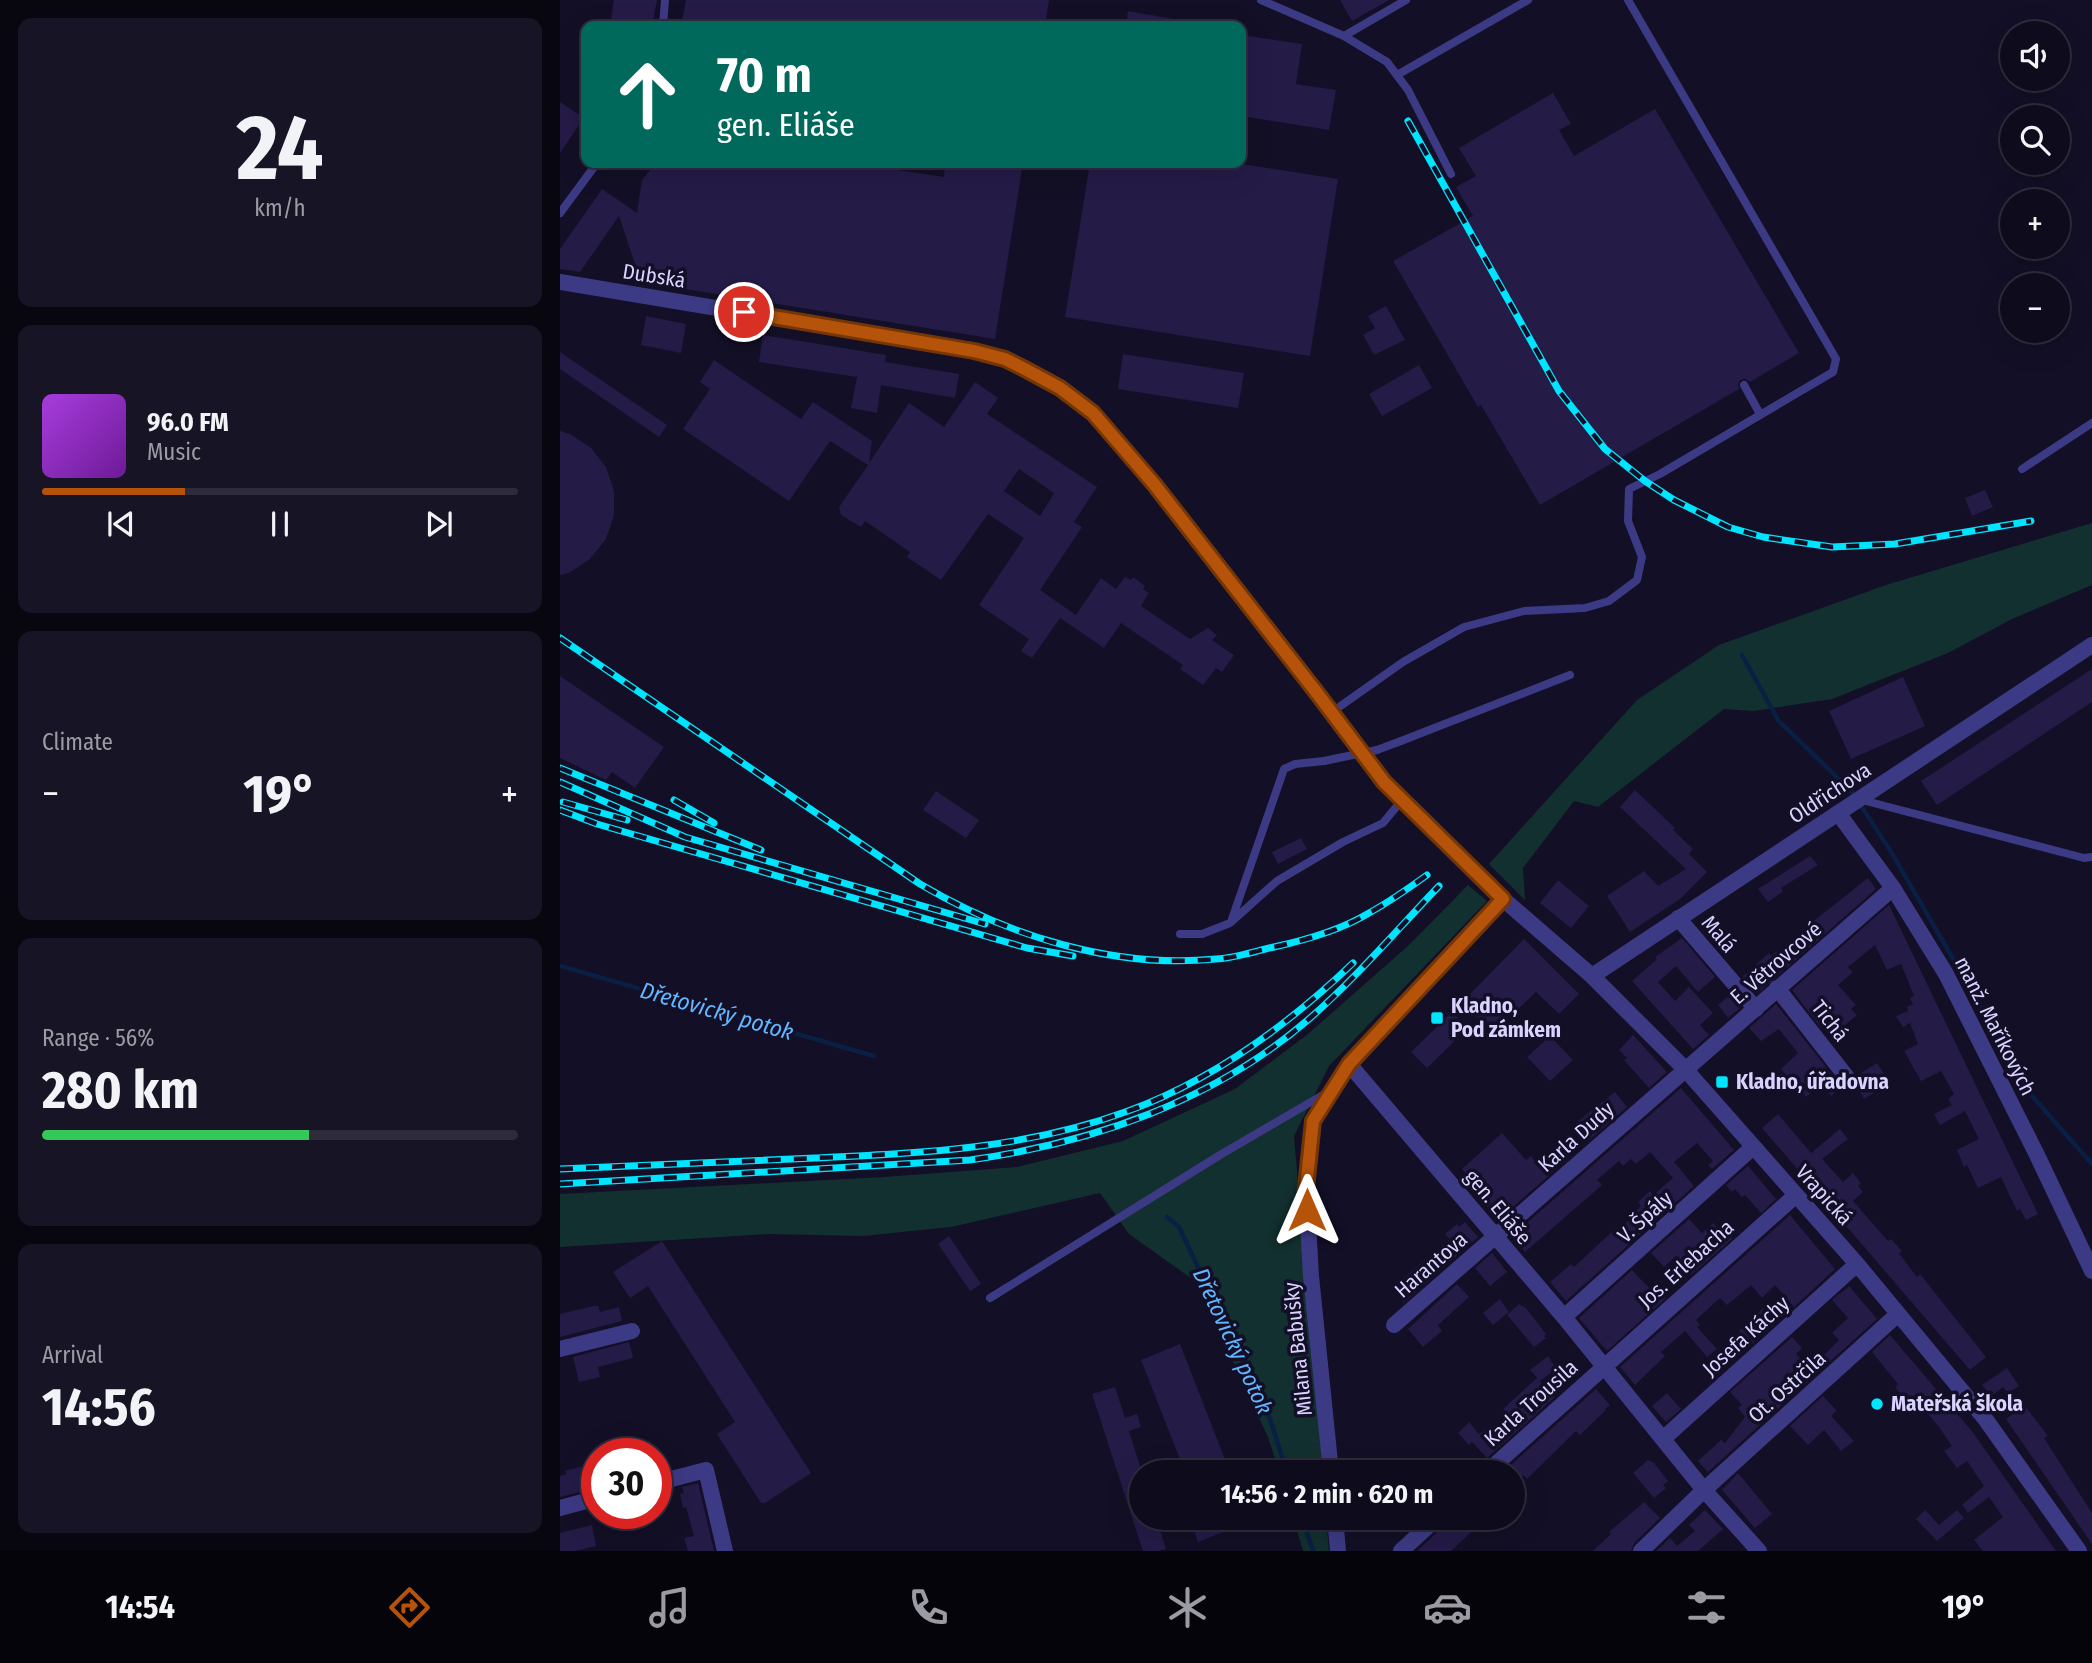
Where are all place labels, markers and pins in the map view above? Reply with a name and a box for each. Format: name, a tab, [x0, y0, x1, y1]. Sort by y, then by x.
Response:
pin	[714, 282, 774, 342]
place label: Kladno, Pod zámkem	[1451, 993, 1561, 1043]
marker: Kladno, Pod zámkem	[1429, 1010, 1445, 1026]
place label: Kladno, úřadovna	[1736, 1069, 1889, 1095]
marker: Kladno, úřadovna	[1714, 1074, 1730, 1090]
place label: Mateřská škola	[1891, 1391, 2023, 1417]
marker: Mateřská škola	[1869, 1396, 1885, 1412]

